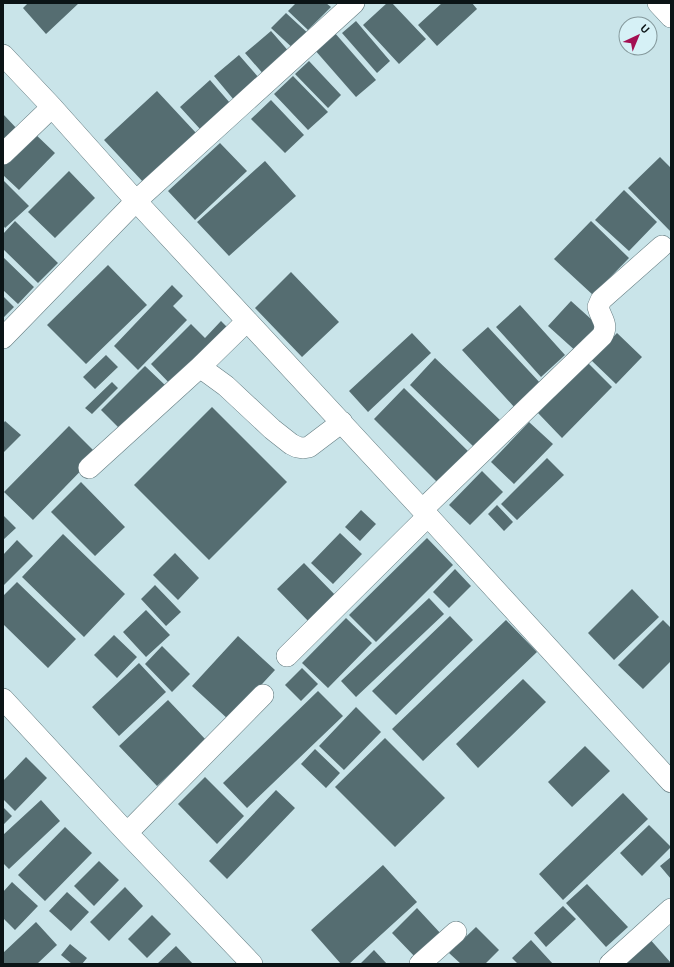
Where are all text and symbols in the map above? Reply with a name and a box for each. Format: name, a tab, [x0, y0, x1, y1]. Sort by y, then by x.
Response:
north arrow	[618, 16, 658, 56]
text: U	[637, 21, 653, 36]

